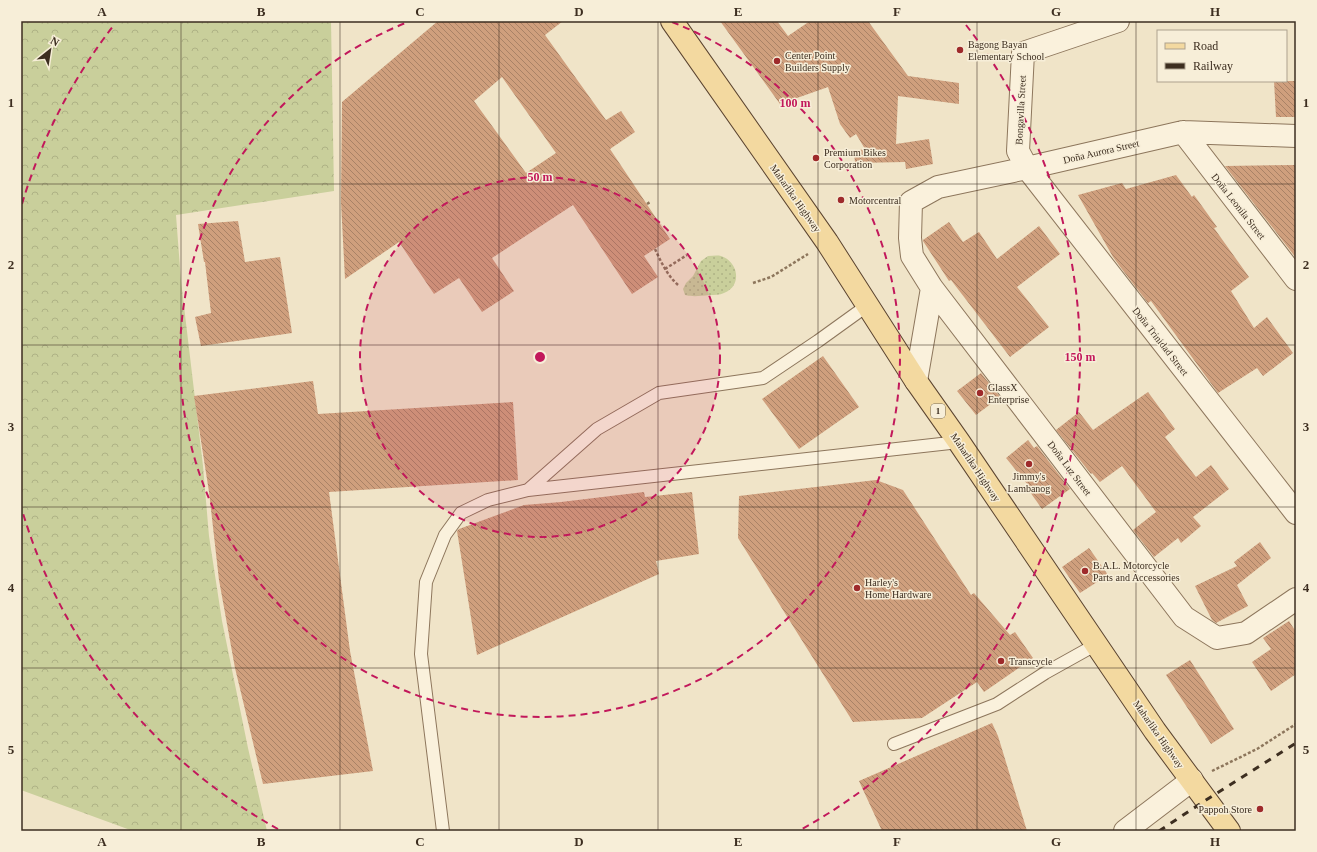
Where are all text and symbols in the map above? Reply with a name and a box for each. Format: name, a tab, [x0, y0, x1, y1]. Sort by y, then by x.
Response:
text: A	[97, 4, 107, 19]
text: B	[257, 4, 266, 19]
text: C	[415, 4, 425, 19]
text: D	[574, 4, 584, 19]
text: E	[734, 4, 742, 19]
text: F	[893, 4, 901, 19]
text: G	[1051, 4, 1061, 19]
text: H	[1210, 4, 1220, 19]
north arrow	[30, 30, 70, 70]
legend	[1157, 30, 1287, 82]
text: N	[49, 34, 61, 49]
place label: Bagong Bayan Elementary School	[968, 39, 1045, 62]
text: Road	[1193, 39, 1218, 53]
marker: Bagong Bayan Elementary School	[955, 45, 965, 55]
place label: Center Point Builders Supply	[785, 50, 850, 73]
marker: Center Point Builders Supply	[772, 56, 782, 66]
text: Railway	[1193, 59, 1233, 73]
street label: Bongavilla Street	[1013, 75, 1028, 145]
text: 1	[8, 95, 14, 110]
text: 1	[1303, 95, 1309, 110]
text: 100 m	[780, 96, 811, 110]
street label: Doña Aurora Street	[1062, 137, 1140, 166]
place label: Premium Bikes Corporation	[824, 147, 886, 170]
marker: Premium Bikes Corporation	[811, 153, 821, 163]
street label: Maharlika Highway	[768, 162, 823, 234]
text: 50 m	[528, 170, 553, 184]
street label: Doña Leonila Street	[1209, 171, 1268, 242]
marker: Motorcentral	[836, 195, 846, 205]
place label: Motorcentral	[849, 195, 901, 206]
text: 2	[8, 257, 14, 272]
text: 2	[1303, 257, 1309, 272]
street label: Doña Trinidad Street	[1130, 305, 1191, 378]
centre of rings	[533, 350, 547, 364]
text: 150 m	[1065, 350, 1096, 364]
place label: GlassX Enterprise	[988, 382, 1030, 405]
marker: GlassX Enterprise	[975, 388, 985, 398]
road number: 1	[931, 404, 945, 418]
text: 3	[8, 419, 15, 434]
text: 3	[1303, 419, 1310, 434]
street label: Maharlika Highway	[949, 431, 1003, 504]
street label: Doña Luz Street	[1045, 439, 1094, 498]
marker: Jimmy's Lambanog	[1024, 459, 1034, 469]
place label: Jimmy's Lambanog	[1008, 471, 1050, 494]
place label: B.A.L. Motorcycle Parts and Accessories	[1093, 560, 1180, 583]
marker: B.A.L. Motorcycle Parts and Accessories	[1080, 566, 1090, 576]
place label: Harley's Home Hardware	[865, 577, 932, 600]
text: 4	[8, 580, 15, 595]
text: 4	[1303, 580, 1310, 595]
marker: Harley's Home Hardware	[852, 583, 862, 593]
marker: Transcycle	[996, 656, 1006, 666]
place label: Transcycle	[1009, 656, 1053, 667]
street label: Maharlika Highway	[1131, 698, 1186, 770]
text: 5	[8, 742, 15, 757]
text: 5	[1303, 742, 1310, 757]
place label: Pappoh Store	[1198, 804, 1253, 815]
marker: Pappoh Store	[1255, 804, 1265, 814]
text: A	[97, 834, 107, 849]
text: B	[257, 834, 266, 849]
text: C	[415, 834, 425, 849]
text: D	[574, 834, 584, 849]
text: E	[734, 834, 742, 849]
text: F	[893, 834, 901, 849]
text: G	[1051, 834, 1061, 849]
text: H	[1210, 834, 1220, 849]

